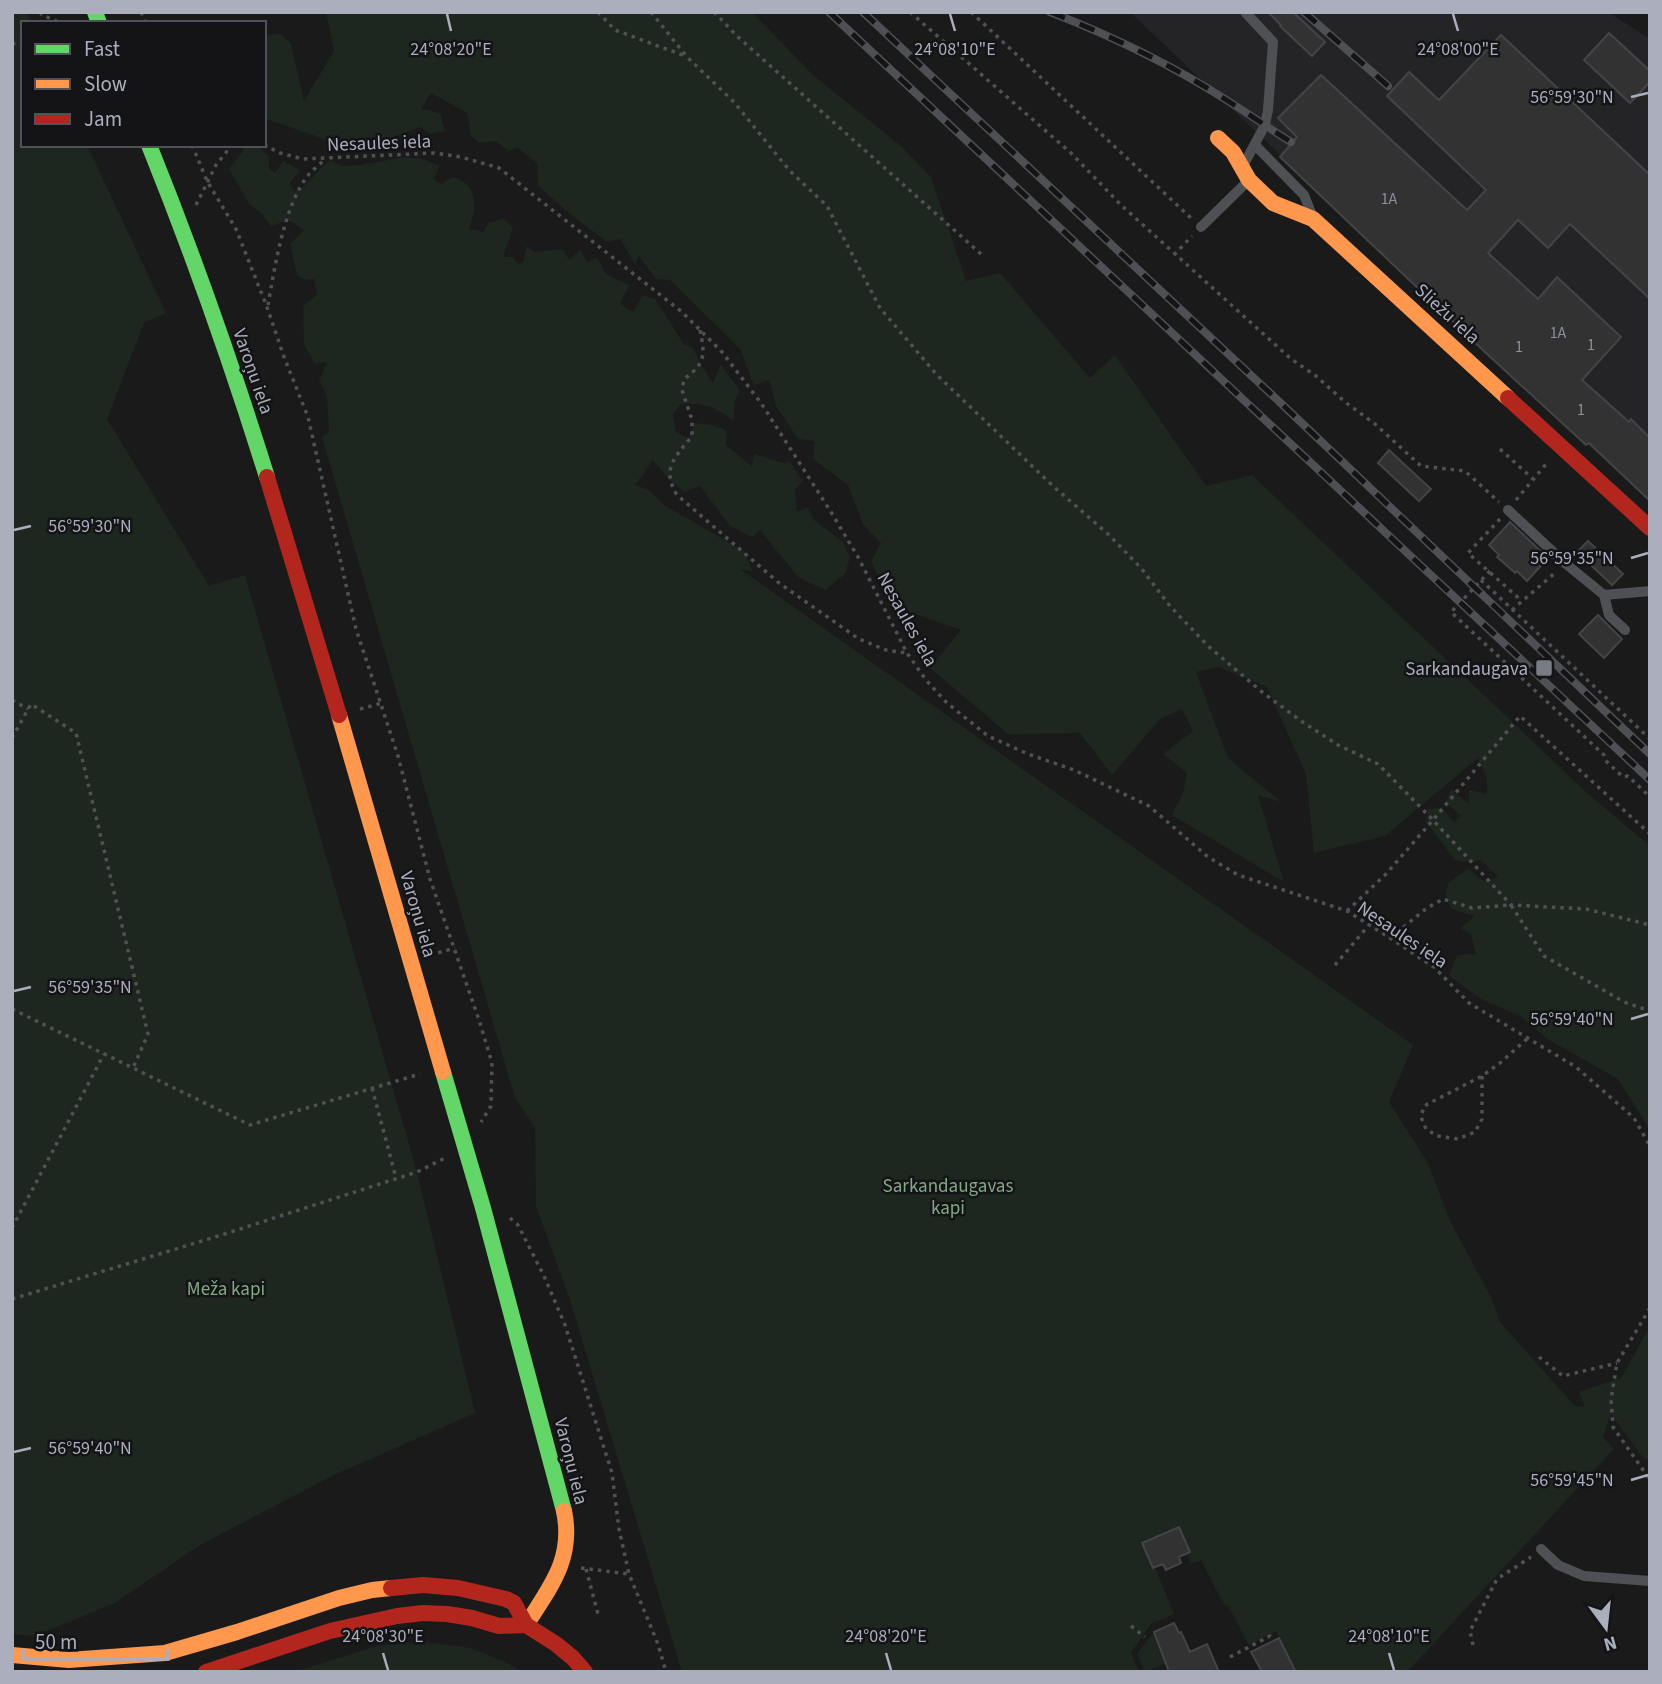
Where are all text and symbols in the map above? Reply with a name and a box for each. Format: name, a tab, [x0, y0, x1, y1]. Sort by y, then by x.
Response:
legend	[21, 21, 266, 147]
text: Fast	[84, 34, 120, 64]
text: 24°08'20"E	[410, 37, 492, 62]
text: 24°08'10"E	[914, 37, 996, 62]
text: 24°08'00"E	[1417, 37, 1499, 62]
text: Slow	[84, 69, 127, 99]
text: 56°59'30"N	[1530, 85, 1614, 110]
text: Jam	[84, 104, 122, 134]
street label: Nesaules iela	[327, 128, 432, 159]
house number: 1A	[1381, 188, 1398, 210]
street label: Sliežu iela	[1408, 277, 1486, 351]
house number: 1A	[1550, 322, 1567, 344]
street label: Varoņu iela	[225, 325, 280, 418]
house number: 1	[1587, 334, 1595, 356]
house number: 1	[1515, 336, 1523, 358]
house number: 1	[1577, 399, 1585, 421]
text: 56°59'30"N	[48, 514, 132, 539]
text: 56°59'35"N	[1530, 546, 1614, 571]
street label: Nesaules iela	[870, 568, 944, 672]
place label: Sarkandaugava	[1405, 656, 1528, 683]
marker: Sarkandaugava	[1534, 658, 1554, 678]
street label: Varoņu iela	[392, 868, 443, 961]
street label: Nesaules iela	[1351, 895, 1453, 976]
text: 56°59'35"N	[48, 975, 132, 1000]
text: 56°59'40"N	[1530, 1007, 1614, 1032]
park label: Sarkandaugavas kapi	[883, 1173, 1013, 1222]
park label: Meža kapi	[187, 1276, 265, 1303]
street label: Varoņu iela	[547, 1415, 594, 1508]
text: 56°59'40"N	[48, 1436, 132, 1461]
text: 56°59'45"N	[1530, 1468, 1614, 1493]
north arrow	[1571, 1593, 1641, 1663]
scale bar	[24, 1618, 168, 1662]
text: 24°08'30"E	[342, 1624, 424, 1649]
text: 24°08'20"E	[845, 1624, 927, 1649]
text: 24°08'10"E	[1348, 1624, 1430, 1649]
text: 50 m	[35, 1627, 77, 1657]
text: N	[1600, 1628, 1620, 1658]

